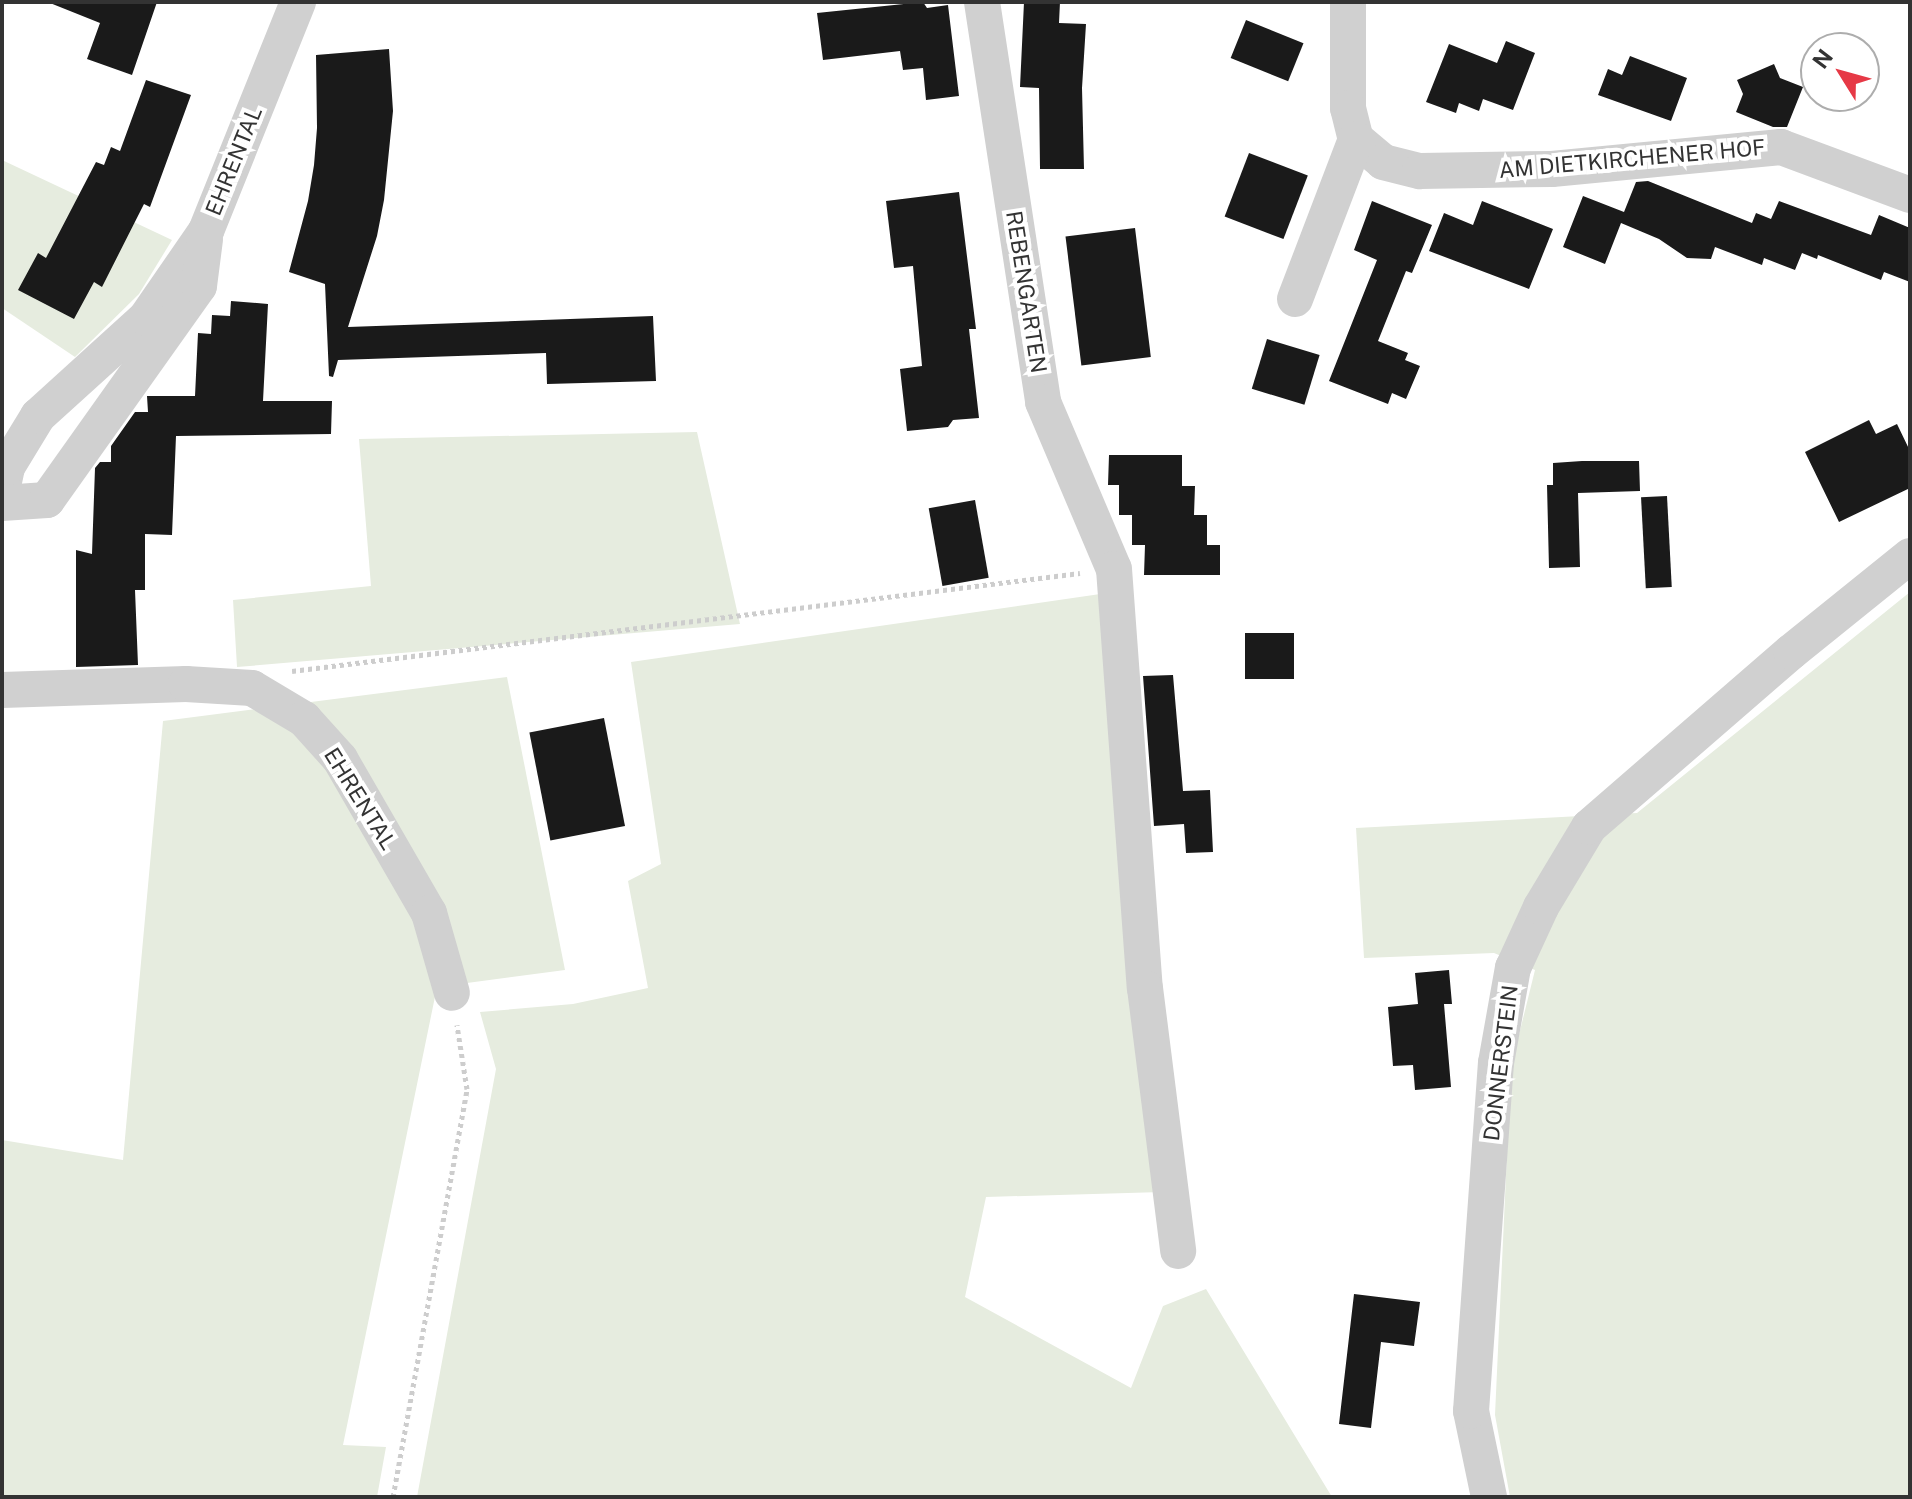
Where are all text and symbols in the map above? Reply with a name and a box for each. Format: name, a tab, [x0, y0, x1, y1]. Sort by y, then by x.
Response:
north arrow	[1800, 32, 1880, 112]
text: N	[1807, 44, 1838, 73]
street label: EHRENTAL	[200, 103, 268, 219]
street label: AM DIETKIRCHENER HOF	[1498, 134, 1766, 184]
street label: REBENGARTEN	[1000, 209, 1052, 375]
street label: EHRENTAL	[318, 743, 402, 855]
street label: DONNERSTEIN	[1478, 984, 1524, 1142]

